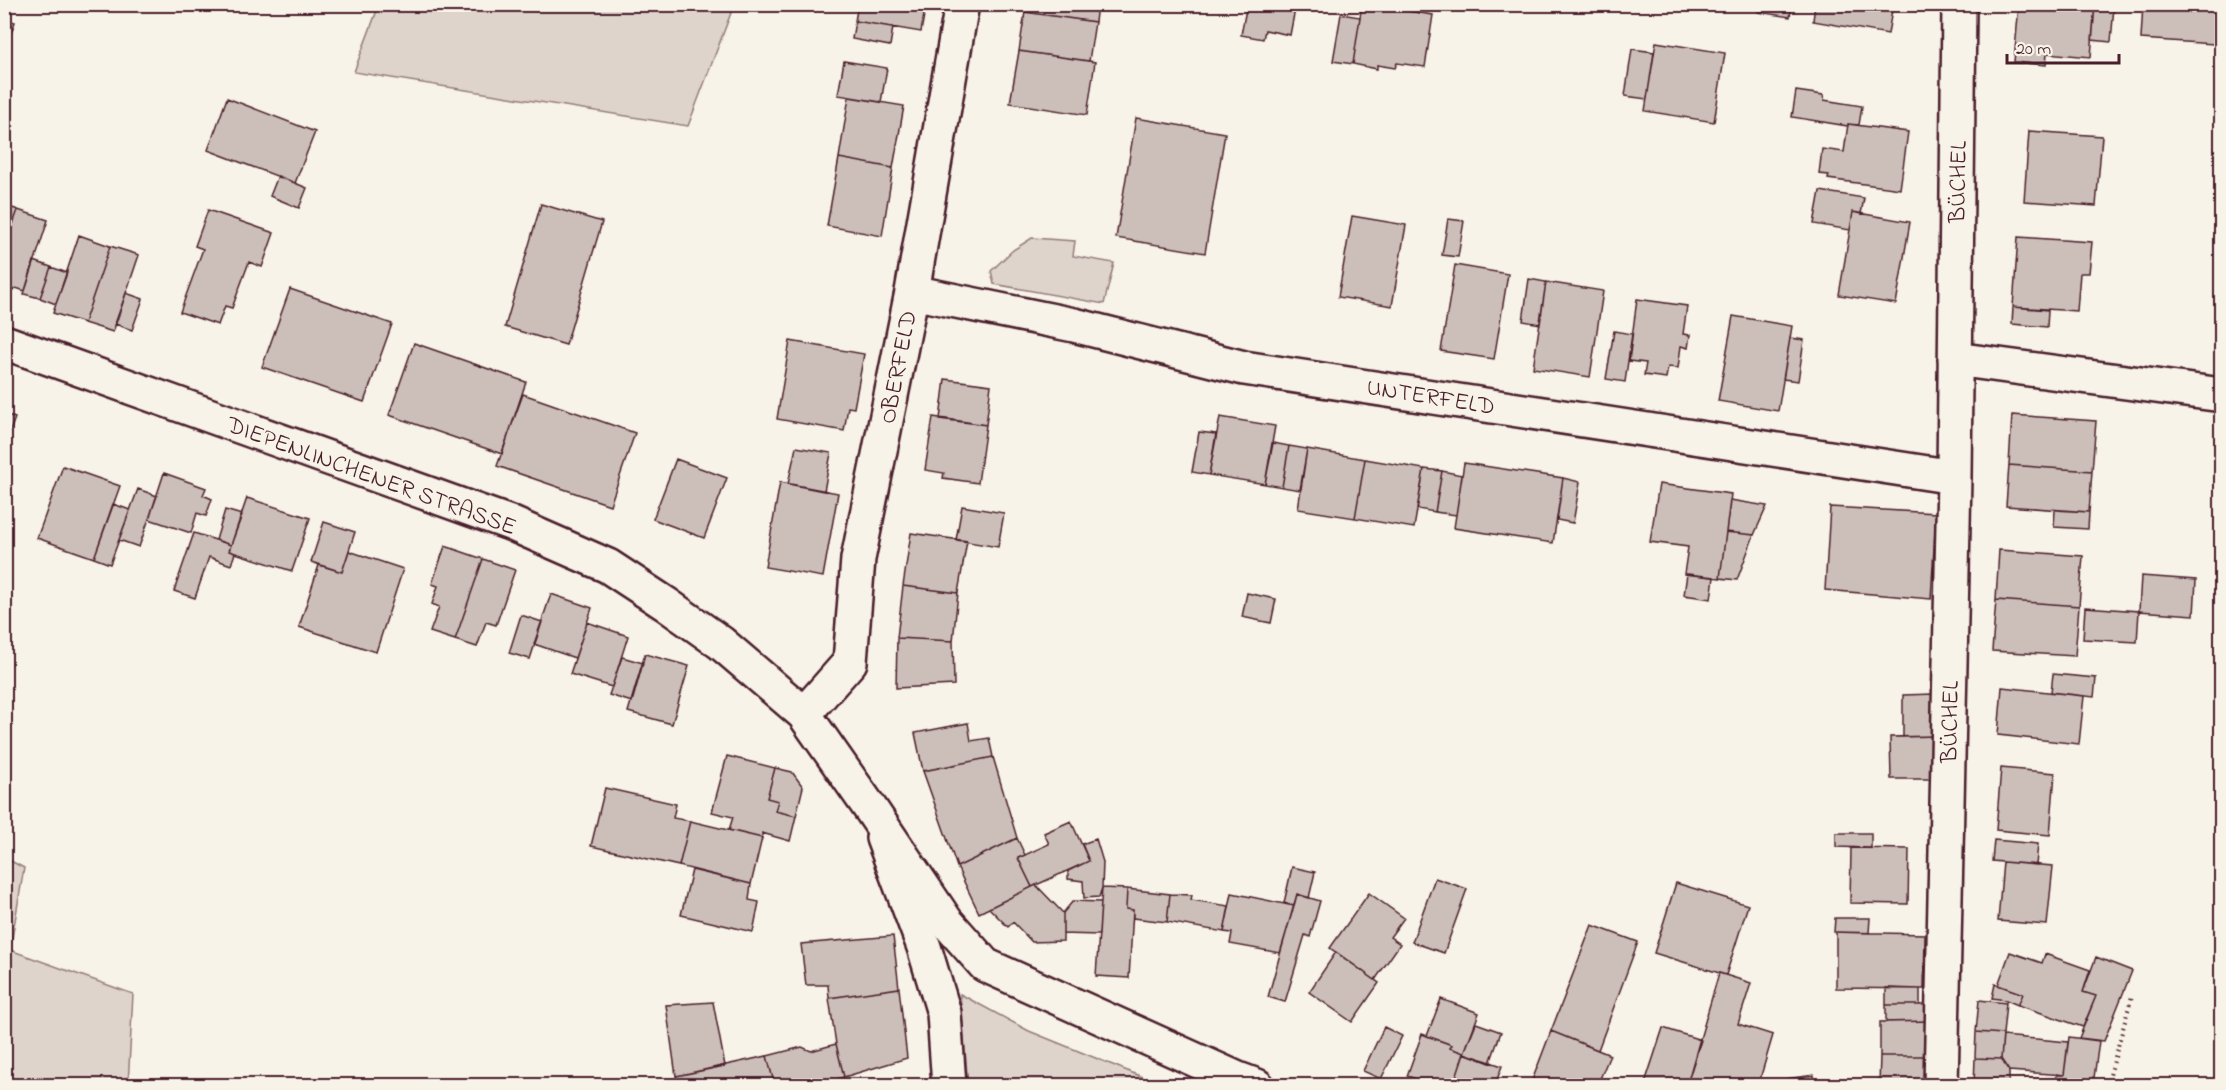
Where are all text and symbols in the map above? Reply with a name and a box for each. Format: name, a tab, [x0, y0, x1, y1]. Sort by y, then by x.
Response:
scale bar	[2007, 27, 2120, 65]
text: 20 m	[2016, 37, 2051, 63]
street label: BÜCHEL	[1941, 141, 1978, 224]
street label: OBERFELD	[871, 308, 928, 427]
street label: UNTERFELD	[1364, 371, 1497, 426]
street label: DIEPENLINCHENER STRASSE	[220, 408, 521, 546]
street label: BÜCHEL	[1933, 681, 1970, 764]

